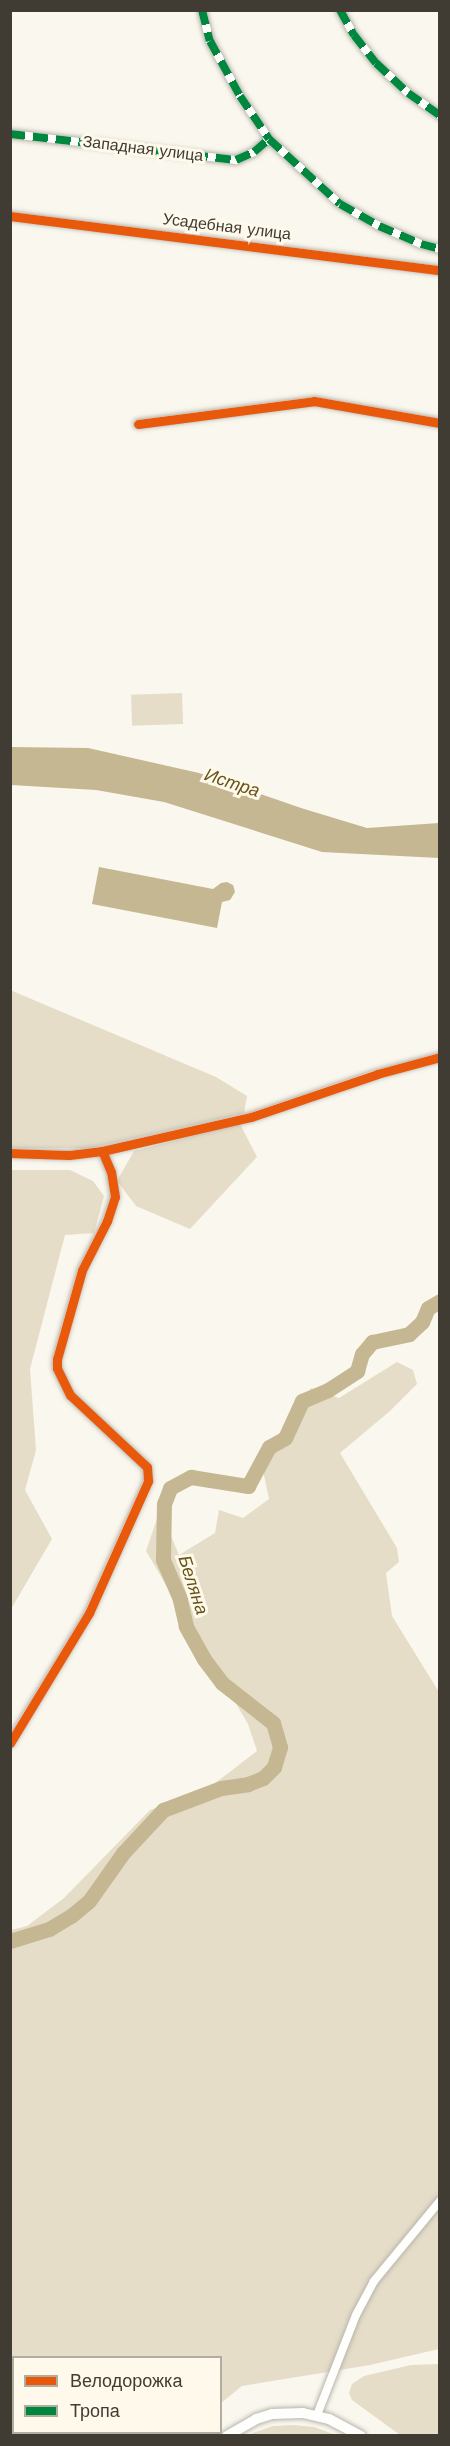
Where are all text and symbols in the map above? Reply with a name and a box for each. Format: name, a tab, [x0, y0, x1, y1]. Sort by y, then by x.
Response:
street label: Западная улица	[82, 132, 204, 166]
street label: Усадебная улица	[162, 210, 292, 244]
water label: Истра	[202, 764, 262, 802]
water label: Беляна	[173, 1553, 213, 1617]
legend	[12, 2356, 222, 2434]
text: Велодорожка	[70, 2370, 182, 2391]
text: Тропа	[70, 2400, 120, 2421]

